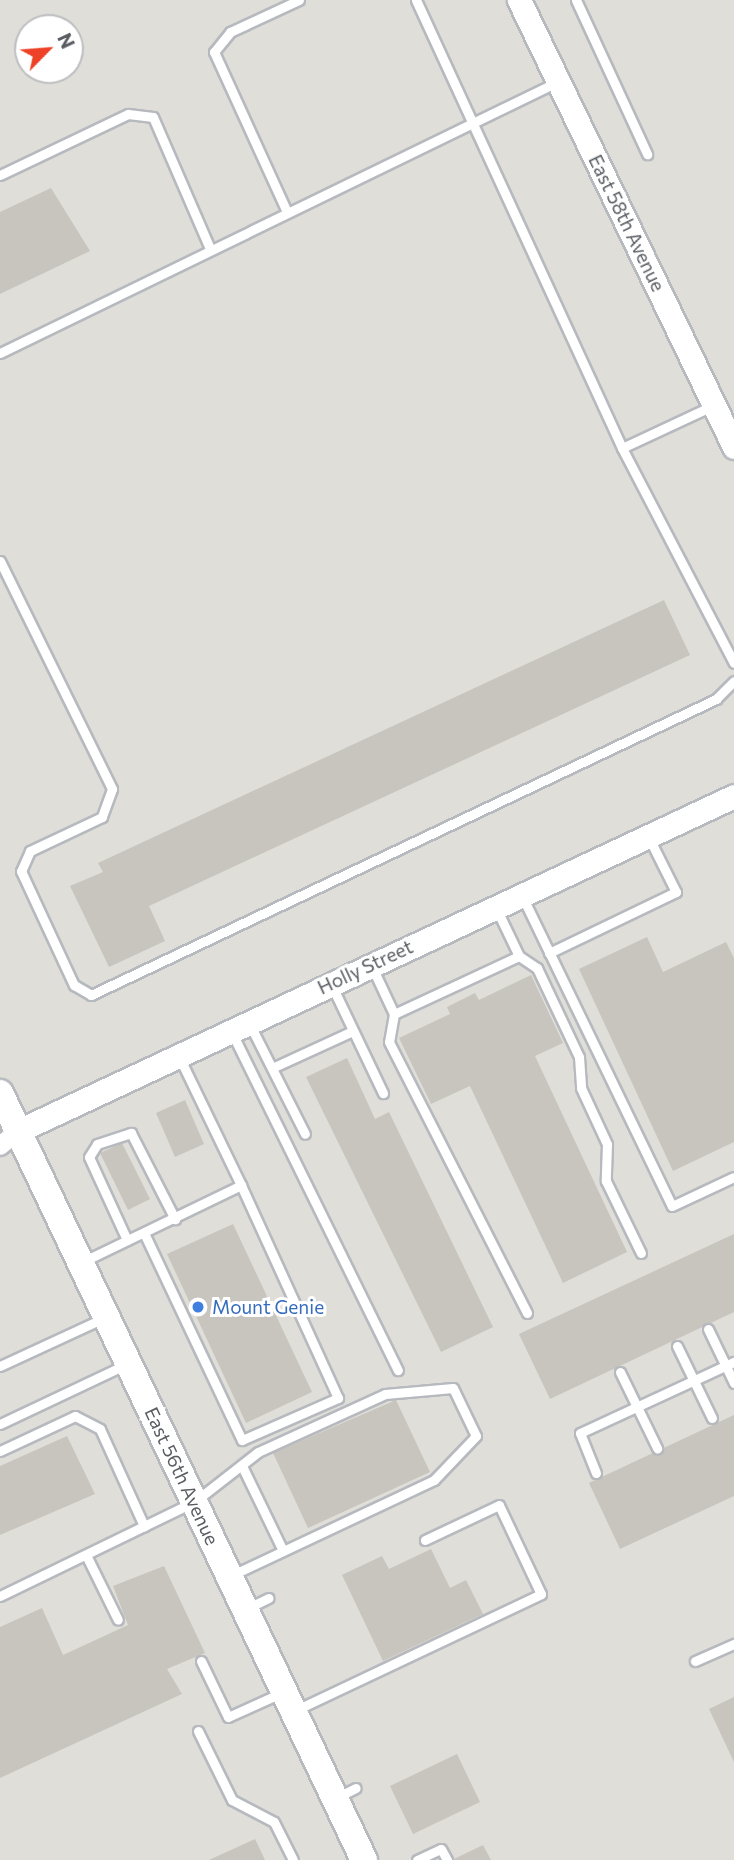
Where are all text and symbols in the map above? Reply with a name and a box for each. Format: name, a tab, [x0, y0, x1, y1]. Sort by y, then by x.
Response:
north arrow	[14, 14, 84, 84]
text: N	[53, 29, 80, 52]
street label: East 58th Avenue	[584, 151, 670, 295]
street label: Holly Street	[314, 935, 416, 999]
place label: Mount Genie	[212, 1296, 324, 1318]
marker: Mount Genie	[190, 1299, 206, 1315]
street label: East 56th Avenue	[140, 1404, 224, 1548]

